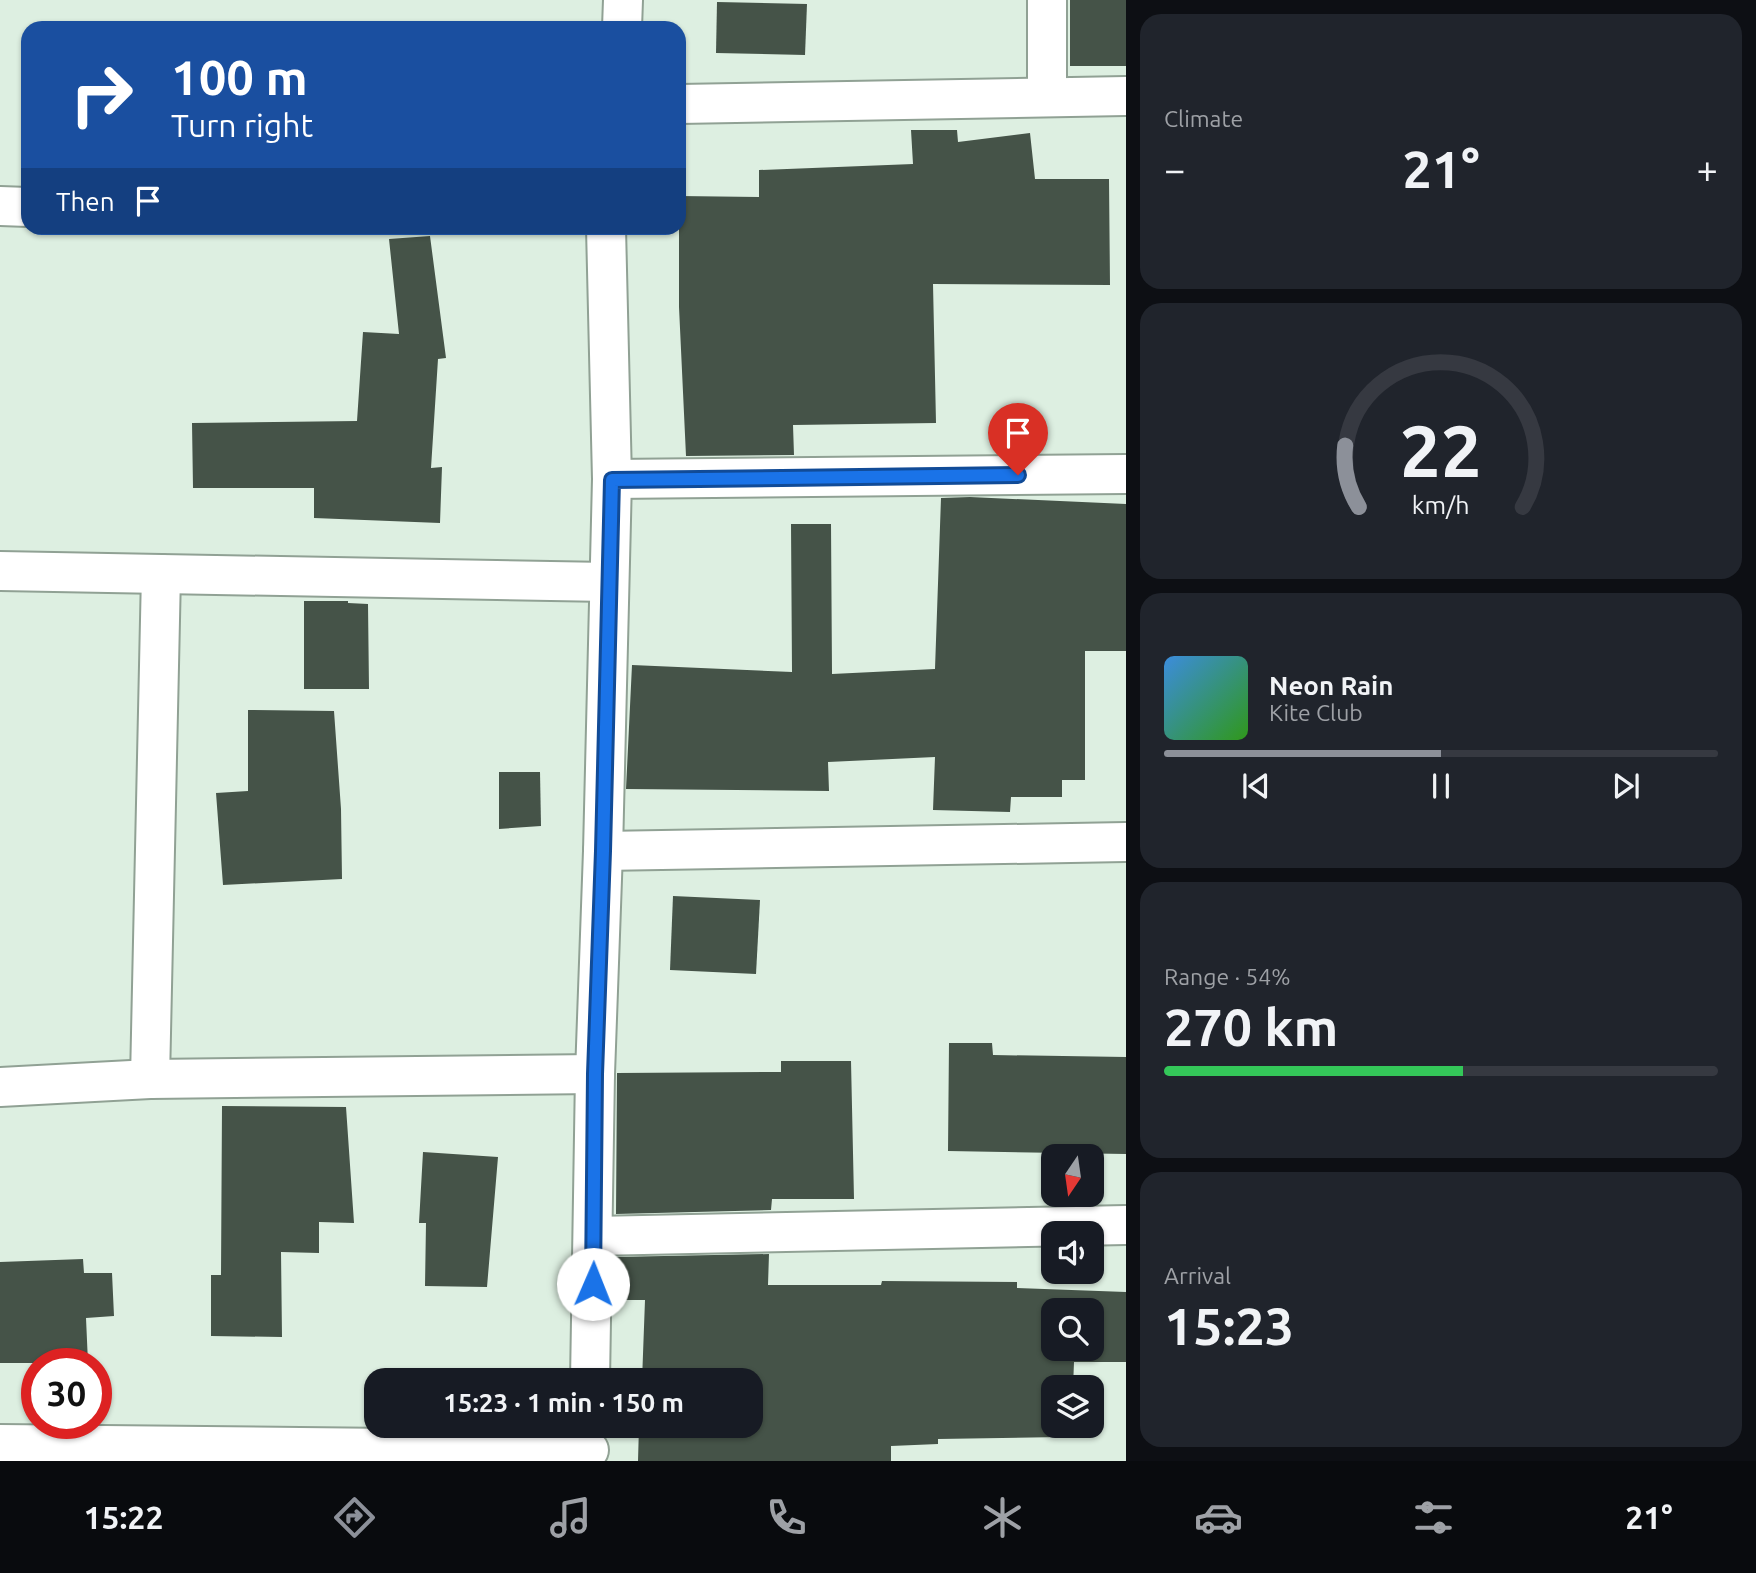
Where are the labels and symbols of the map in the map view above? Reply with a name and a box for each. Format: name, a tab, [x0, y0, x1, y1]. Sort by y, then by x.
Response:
pin	[988, 403, 1048, 475]
north arrow	[1041, 1144, 1104, 1208]
position arrow	[556, 1247, 630, 1321]
speed limit sign: 30	[21, 1348, 112, 1439]

